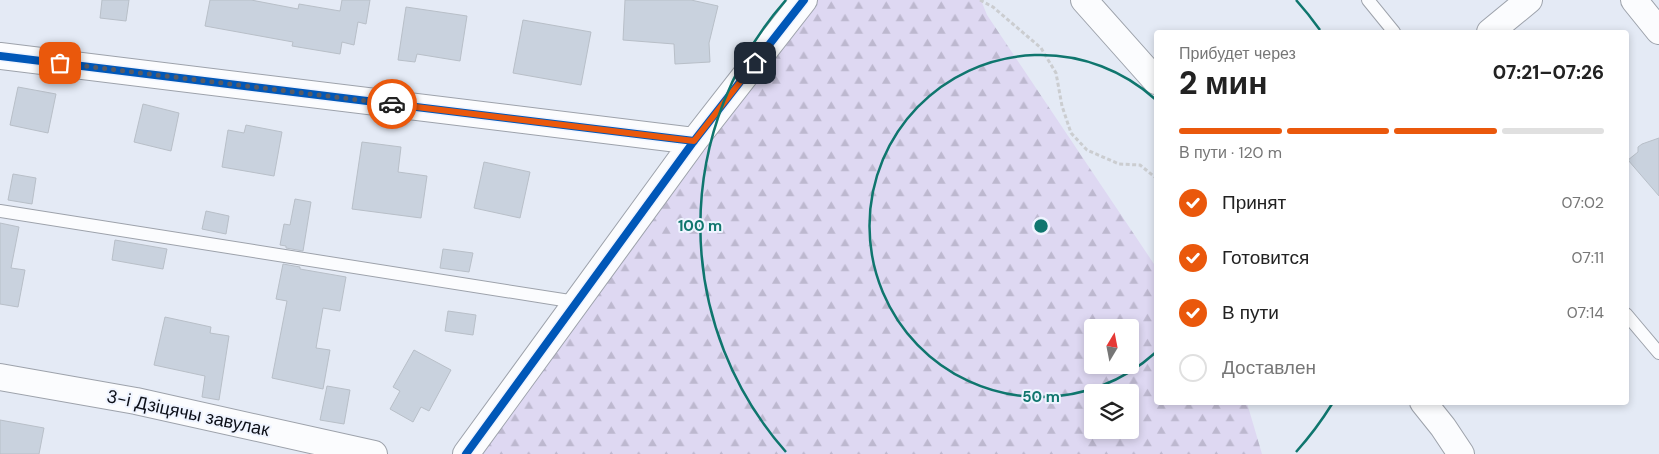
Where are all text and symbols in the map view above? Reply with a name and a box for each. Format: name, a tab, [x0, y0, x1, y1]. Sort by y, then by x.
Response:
pin	[39, 42, 81, 84]
pin	[734, 42, 776, 84]
text: Прибудет через	[1179, 43, 1296, 64]
icon: bag	[46, 49, 74, 77]
icon: home	[741, 49, 769, 77]
text: 07:21–07:26	[1493, 60, 1604, 85]
text: 2 мин	[1179, 62, 1268, 104]
courier	[367, 79, 417, 129]
icon: car	[378, 90, 406, 118]
text: В пути · 120 m	[1179, 142, 1282, 163]
icon: check	[1179, 189, 1207, 217]
text: Принят	[1222, 190, 1286, 215]
text: 07:02	[1562, 192, 1604, 213]
text: 100 m	[678, 216, 722, 236]
centre of rings	[1032, 217, 1050, 235]
icon: check	[1179, 244, 1207, 272]
text: Готовится	[1222, 245, 1309, 270]
text: 07:11	[1572, 247, 1604, 268]
icon: check	[1179, 299, 1207, 327]
text: В пути	[1222, 300, 1279, 325]
text: 07:14	[1567, 302, 1604, 323]
north arrow	[1084, 319, 1139, 374]
map controls	[1084, 319, 1139, 439]
text: Доставлен	[1222, 355, 1316, 380]
street label: 3-і Дзіцячы завулак	[104, 384, 272, 442]
button: layers	[1084, 384, 1139, 439]
text: 50 m	[1022, 387, 1060, 407]

